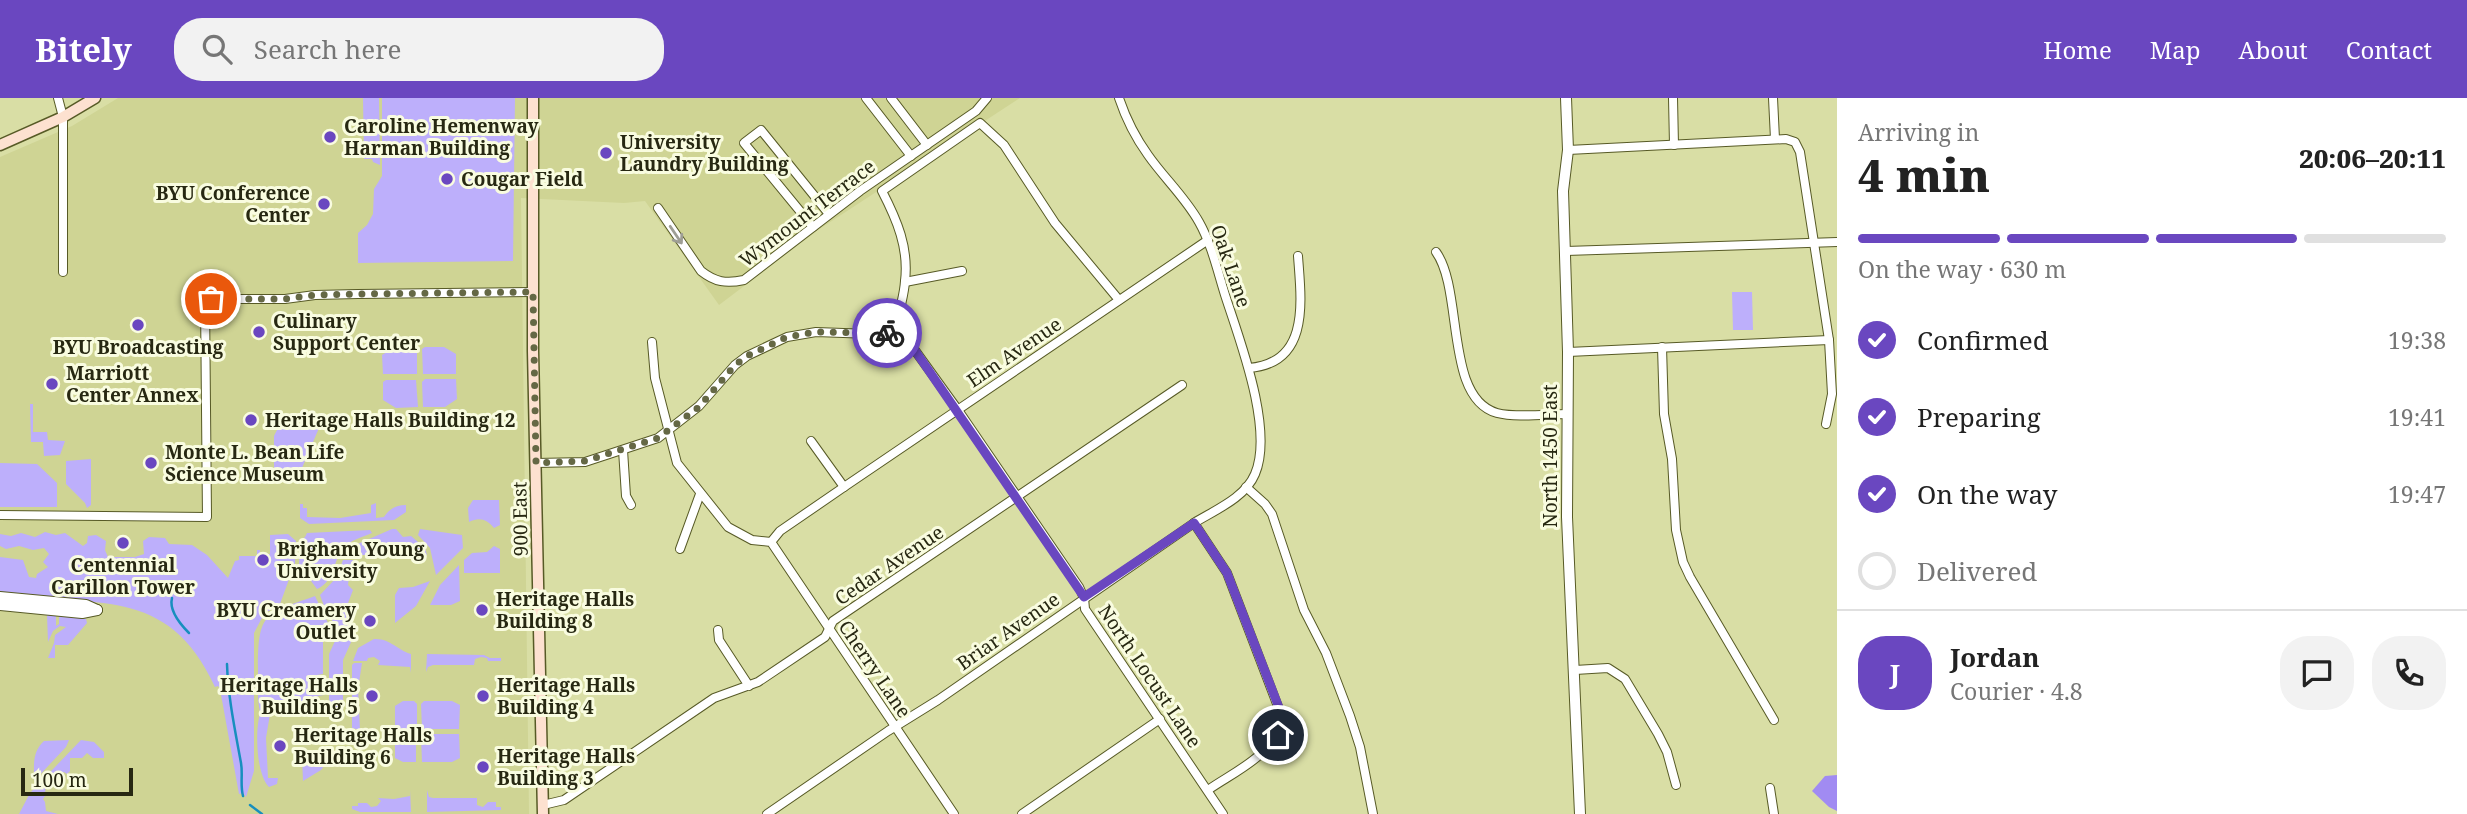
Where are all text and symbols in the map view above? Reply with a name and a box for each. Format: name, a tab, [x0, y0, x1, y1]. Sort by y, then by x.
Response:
search box	[174, 18, 664, 81]
text: Bitely	[35, 27, 132, 72]
icon: search	[198, 30, 236, 68]
text: Search here	[254, 31, 401, 67]
text: Home	[2043, 33, 2112, 66]
text: Map	[2150, 33, 2201, 66]
text: About	[2239, 33, 2308, 66]
text: Contact	[2346, 33, 2432, 66]
place label: Caroline Hemenway Harman Building	[344, 113, 539, 161]
text: Arriving in	[1858, 116, 1979, 148]
marker: Caroline Hemenway Harman Building	[322, 129, 338, 145]
place label: University Laundry Building	[620, 129, 789, 177]
text: 20:06–20:11	[2299, 140, 2446, 176]
text: 4 min	[1858, 143, 1990, 205]
marker: University Laundry Building	[598, 145, 614, 161]
street label: Wymount Terrace	[734, 153, 880, 273]
place label: Cougar Field	[461, 166, 584, 192]
marker: Cougar Field	[439, 171, 455, 187]
place label: BYU Conference Center	[156, 180, 310, 228]
marker: BYU Conference Center	[316, 196, 332, 212]
street label: Oak Lane	[1205, 221, 1257, 311]
one-way arrow	[669, 224, 683, 244]
text: On the way · 630 m	[1858, 253, 2066, 285]
pin	[181, 269, 241, 329]
icon: bag	[192, 280, 230, 318]
courier	[852, 298, 922, 368]
place label: Culinary Support Center	[273, 308, 420, 356]
street label: Elm Avenue	[962, 311, 1066, 393]
icon: bike	[868, 314, 906, 352]
marker: BYU Broadcasting	[130, 317, 146, 333]
icon: check	[1858, 321, 1896, 359]
text: Confirmed	[1917, 322, 2049, 358]
marker: Culinary Support Center	[251, 324, 267, 340]
text: 19:38	[2388, 324, 2446, 356]
place label: BYU Broadcasting	[53, 334, 224, 360]
place label: Marriott Center Annex	[66, 360, 199, 408]
marker: Marriott Center Annex	[44, 376, 60, 392]
street label: North 1450 East	[1537, 384, 1563, 528]
icon: check	[1858, 398, 1896, 436]
text: Preparing	[1917, 399, 2041, 435]
text: 19:41	[2388, 401, 2446, 433]
place label: Heritage Halls Building 12	[265, 407, 516, 433]
marker: Heritage Halls Building 12	[243, 412, 259, 428]
place label: Monte L. Bean Life Science Museum	[165, 439, 344, 487]
marker: Monte L. Bean Life Science Museum	[143, 455, 159, 471]
icon: check	[1858, 475, 1896, 513]
text: On the way	[1917, 476, 2057, 512]
text: 19:47	[2388, 478, 2446, 510]
street label: 900 East	[506, 481, 534, 557]
street label: Cedar Avenue	[830, 519, 948, 611]
marker: Centennial Carillon Tower	[115, 535, 131, 551]
place label: Brigham Young University	[277, 536, 425, 584]
place label: Centennial Carillon Tower	[51, 552, 195, 600]
marker: Brigham Young University	[255, 552, 271, 568]
text: Delivered	[1917, 553, 2037, 589]
place label: Heritage Halls Building 8	[496, 586, 634, 634]
street label: Briar Avenue	[951, 586, 1065, 676]
place label: BYU Creamery Outlet	[216, 597, 356, 645]
street label: North Locust Lane	[1092, 599, 1208, 753]
marker: Heritage Halls Building 8	[474, 602, 490, 618]
marker: BYU Creamery Outlet	[362, 613, 378, 629]
street label: Cherry Lane	[833, 615, 917, 723]
button: chat	[2280, 636, 2354, 710]
button: phone	[2372, 636, 2446, 710]
text: Jordan	[1950, 639, 2040, 675]
text: J	[1890, 655, 1900, 691]
place label: Heritage Halls Building 5	[220, 672, 358, 720]
place label: Heritage Halls Building 4	[497, 672, 635, 720]
text: Courier · 4.8	[1950, 675, 2083, 707]
marker: Heritage Halls Building 5	[364, 688, 380, 704]
marker: Heritage Halls Building 4	[475, 688, 491, 704]
pin	[1248, 705, 1308, 765]
icon: home	[1259, 716, 1297, 754]
place label: Heritage Halls Building 6	[294, 722, 432, 770]
marker: Heritage Halls Building 6	[272, 738, 288, 754]
place label: Heritage Halls Building 3	[497, 743, 635, 791]
marker: Heritage Halls Building 3	[475, 759, 491, 775]
scale bar	[21, 765, 133, 797]
text: 100 m	[32, 767, 87, 793]

